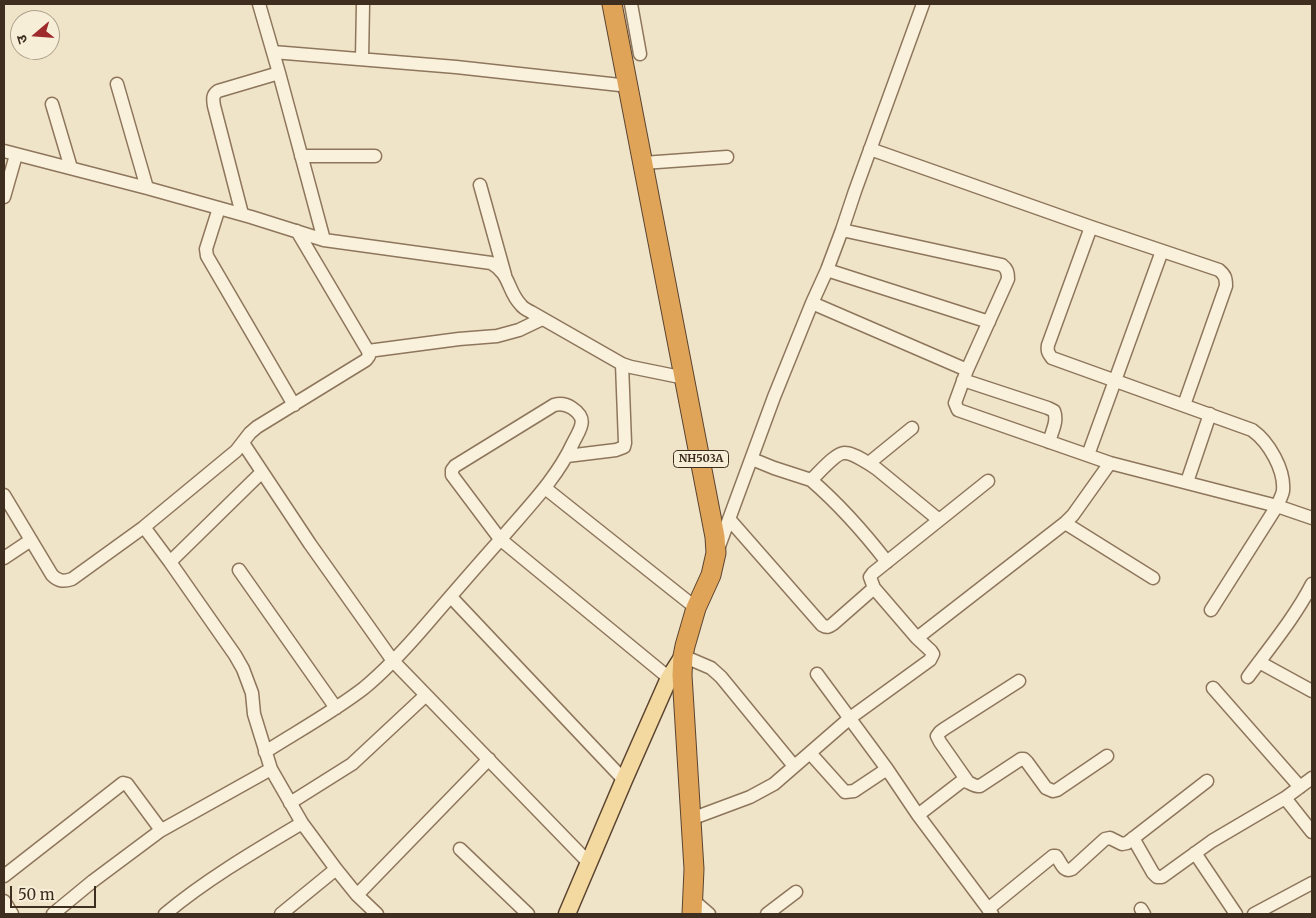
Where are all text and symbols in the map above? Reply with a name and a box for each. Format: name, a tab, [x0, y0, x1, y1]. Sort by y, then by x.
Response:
north arrow	[10, 10, 60, 60]
text: उ	[12, 33, 32, 46]
road number: NH503A	[674, 450, 728, 468]
scale bar	[12, 876, 99, 908]
text: 50 m	[18, 885, 55, 904]

